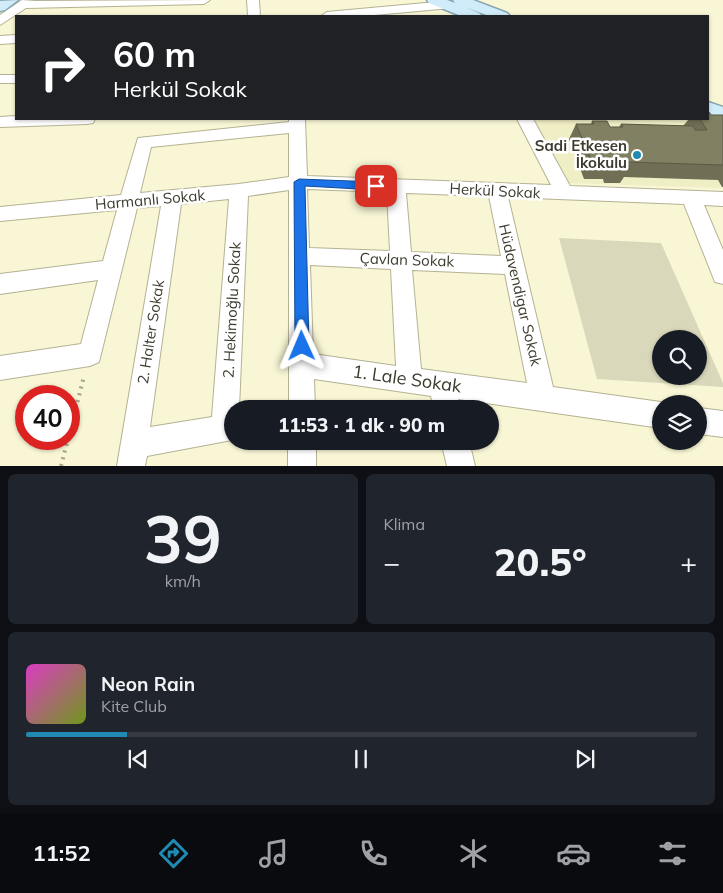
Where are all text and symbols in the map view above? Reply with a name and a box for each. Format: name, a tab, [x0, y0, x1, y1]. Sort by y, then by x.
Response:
text: 60 m	[113, 32, 196, 76]
icon: right	[30, 35, 95, 100]
text: Herkül Sokak	[113, 75, 247, 103]
place label: Sadi Etkesen İkokulu	[535, 136, 627, 172]
marker: Sadi Etkesen İkokulu	[631, 149, 643, 161]
pin	[355, 165, 397, 207]
icon: arrive	[362, 172, 390, 200]
street label: Herkül Sokak	[449, 179, 541, 202]
street label: Harmanlı Sokak	[94, 185, 206, 214]
street label: Hüdavendigar Sokak	[495, 222, 546, 368]
street label: 2. Hekimoğlu Sokak	[218, 241, 245, 379]
street label: Çavlan Sokak	[359, 248, 455, 271]
street label: 2. Halter Sokak	[133, 278, 168, 385]
position arrow	[275, 319, 327, 371]
map controls	[652, 330, 707, 450]
button: search	[652, 330, 707, 385]
street label: 1. Lale Sokak	[351, 359, 464, 398]
speed limit sign: 40	[15, 385, 80, 450]
button: layers	[652, 395, 707, 450]
text: 11:53 · 1 dk · 90 m	[278, 413, 445, 437]
text: 39	[144, 498, 222, 579]
text: Klima	[384, 514, 425, 534]
text: 20.5°	[494, 538, 587, 586]
text: −	[384, 545, 400, 580]
text: +	[680, 545, 697, 580]
text: km/h	[165, 571, 201, 591]
text: Neon Rain	[101, 672, 195, 696]
text: Kite Club	[101, 696, 167, 716]
icon: previous	[124, 745, 152, 773]
icon: pause	[347, 745, 375, 773]
icon: next	[571, 745, 599, 773]
icon: directions	[156, 836, 191, 871]
icon: music	[256, 836, 291, 871]
icon: phone	[356, 836, 391, 871]
icon: climate	[456, 836, 491, 871]
icon: car	[556, 836, 591, 871]
icon: filters	[655, 836, 690, 871]
text: 11:52	[32, 839, 91, 867]

